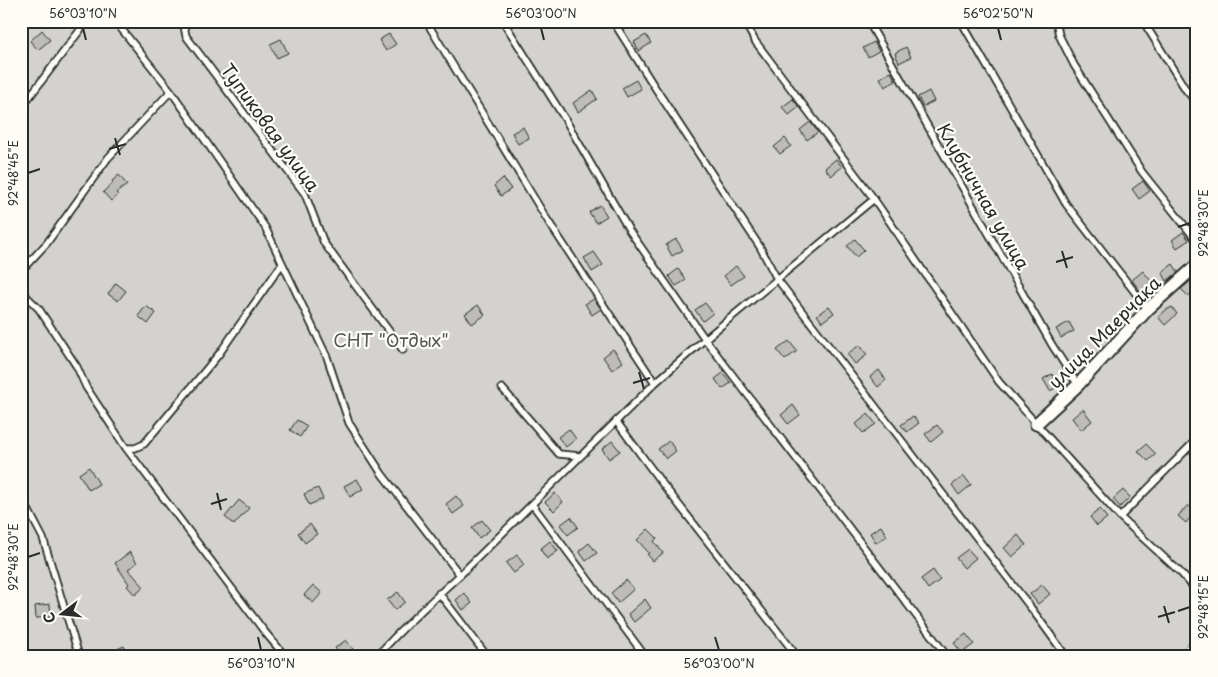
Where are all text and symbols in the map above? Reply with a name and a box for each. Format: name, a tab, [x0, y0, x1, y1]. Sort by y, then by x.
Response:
text: 56°03'10"N	[49, 4, 117, 22]
text: 56°03'00"N	[505, 4, 577, 22]
text: 56°02'50"N	[963, 4, 1033, 22]
street label: Тупиковая улица	[215, 57, 327, 197]
street label: Клубничная улица	[931, 118, 1037, 275]
text: 92°48'45"E	[4, 140, 22, 206]
text: 92°48'30"E	[1194, 189, 1212, 257]
street label: улица Маерчака	[1041, 269, 1167, 395]
park label: СНТ "Отдых"	[333, 326, 449, 353]
text: 92°48'30"E	[4, 523, 22, 591]
text: 92°48'15"E	[1194, 575, 1212, 639]
north arrow	[38, 590, 88, 640]
text: С	[37, 610, 61, 626]
text: 56°03'10"N	[227, 654, 295, 672]
text: 56°03'00"N	[683, 654, 755, 672]

